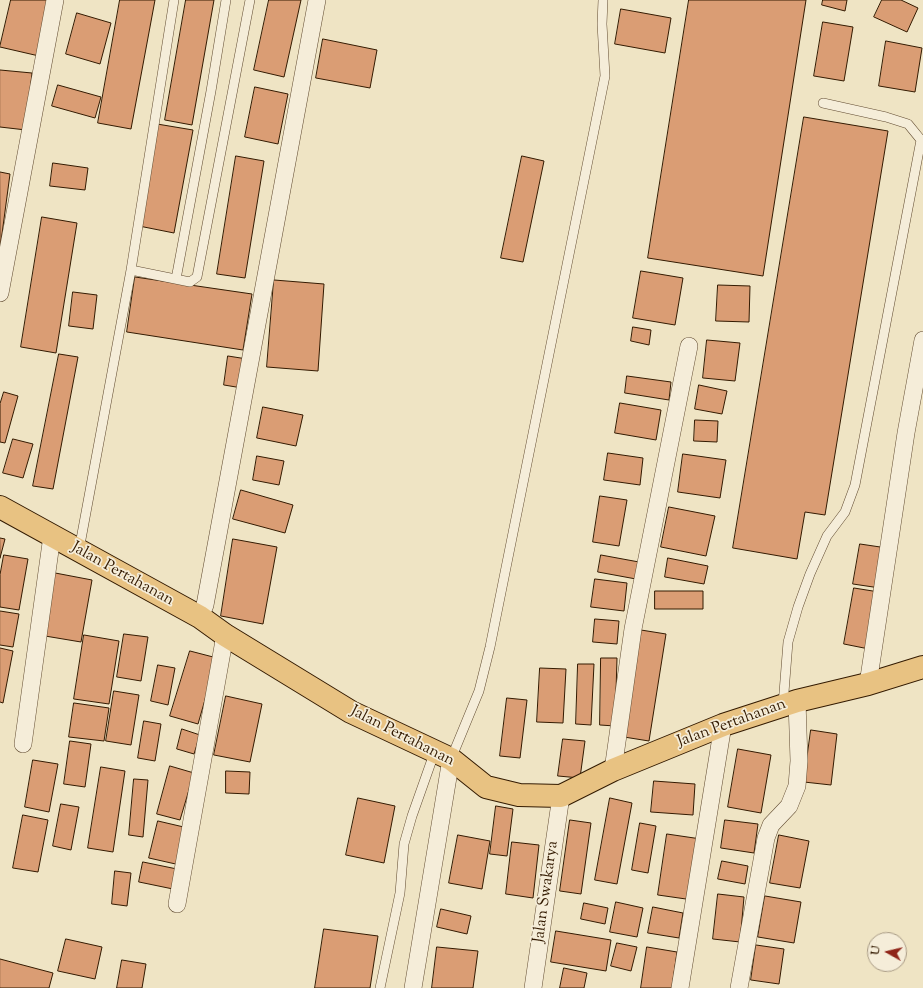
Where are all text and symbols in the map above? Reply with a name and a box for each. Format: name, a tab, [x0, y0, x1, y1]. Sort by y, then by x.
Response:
street label: Jalan Pertahanan	[67, 539, 177, 611]
street label: Jalan Pertahanan	[675, 695, 789, 753]
street label: Jalan Pertahanan	[347, 702, 457, 772]
street label: Jalan Swakarya	[530, 840, 564, 944]
north arrow	[867, 932, 907, 972]
text: U	[868, 945, 885, 956]

